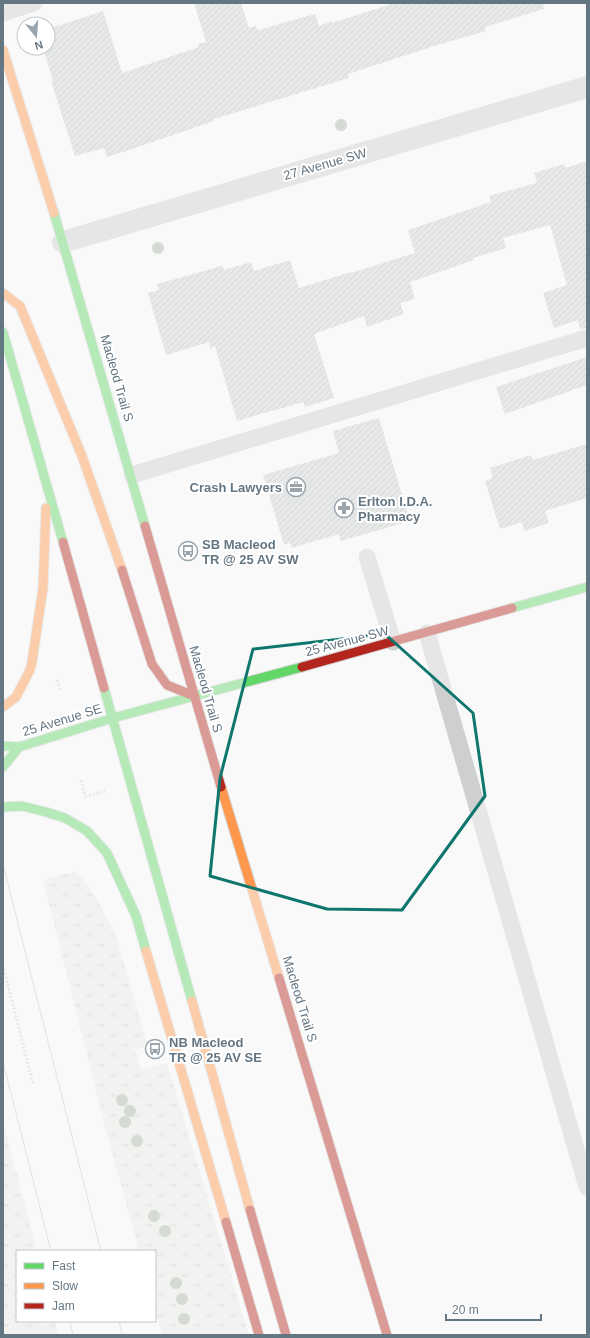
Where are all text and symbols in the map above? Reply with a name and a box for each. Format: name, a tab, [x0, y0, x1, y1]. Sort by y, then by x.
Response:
north arrow	[16, 16, 56, 56]
text: N	[33, 39, 44, 52]
street label: 27 Avenue SW	[282, 145, 369, 183]
street label: Macleod Trail S	[97, 333, 137, 423]
office icon: Crash Lawyers	[285, 476, 307, 498]
place label: Crash Lawyers	[190, 480, 282, 495]
place label: Erlton I.D.A. Pharmacy	[358, 494, 432, 524]
pharmacy icon: Erlton I.D.A. Pharmacy	[333, 497, 355, 519]
place label: SB Macleod TR @ 25 AV SW	[202, 537, 299, 567]
bus stop icon: SB Macleod TR @ 25 AV SW	[177, 540, 199, 562]
street label: 25 Avenue SW	[304, 622, 391, 659]
street label: Macleod Trail S	[186, 644, 226, 734]
street label: 25 Avenue SE	[21, 701, 104, 739]
street label: Macleod Trail S	[280, 954, 320, 1044]
place label: NB Macleod TR @ 25 AV SE	[169, 1035, 262, 1065]
bus stop icon: NB Macleod TR @ 25 AV SE	[144, 1038, 166, 1060]
legend	[16, 1250, 156, 1322]
text: Fast	[52, 1259, 76, 1273]
text: Slow	[52, 1279, 78, 1293]
scale bar	[446, 1296, 541, 1322]
text: Jam	[52, 1299, 75, 1313]
text: 20 m	[452, 1303, 479, 1317]

